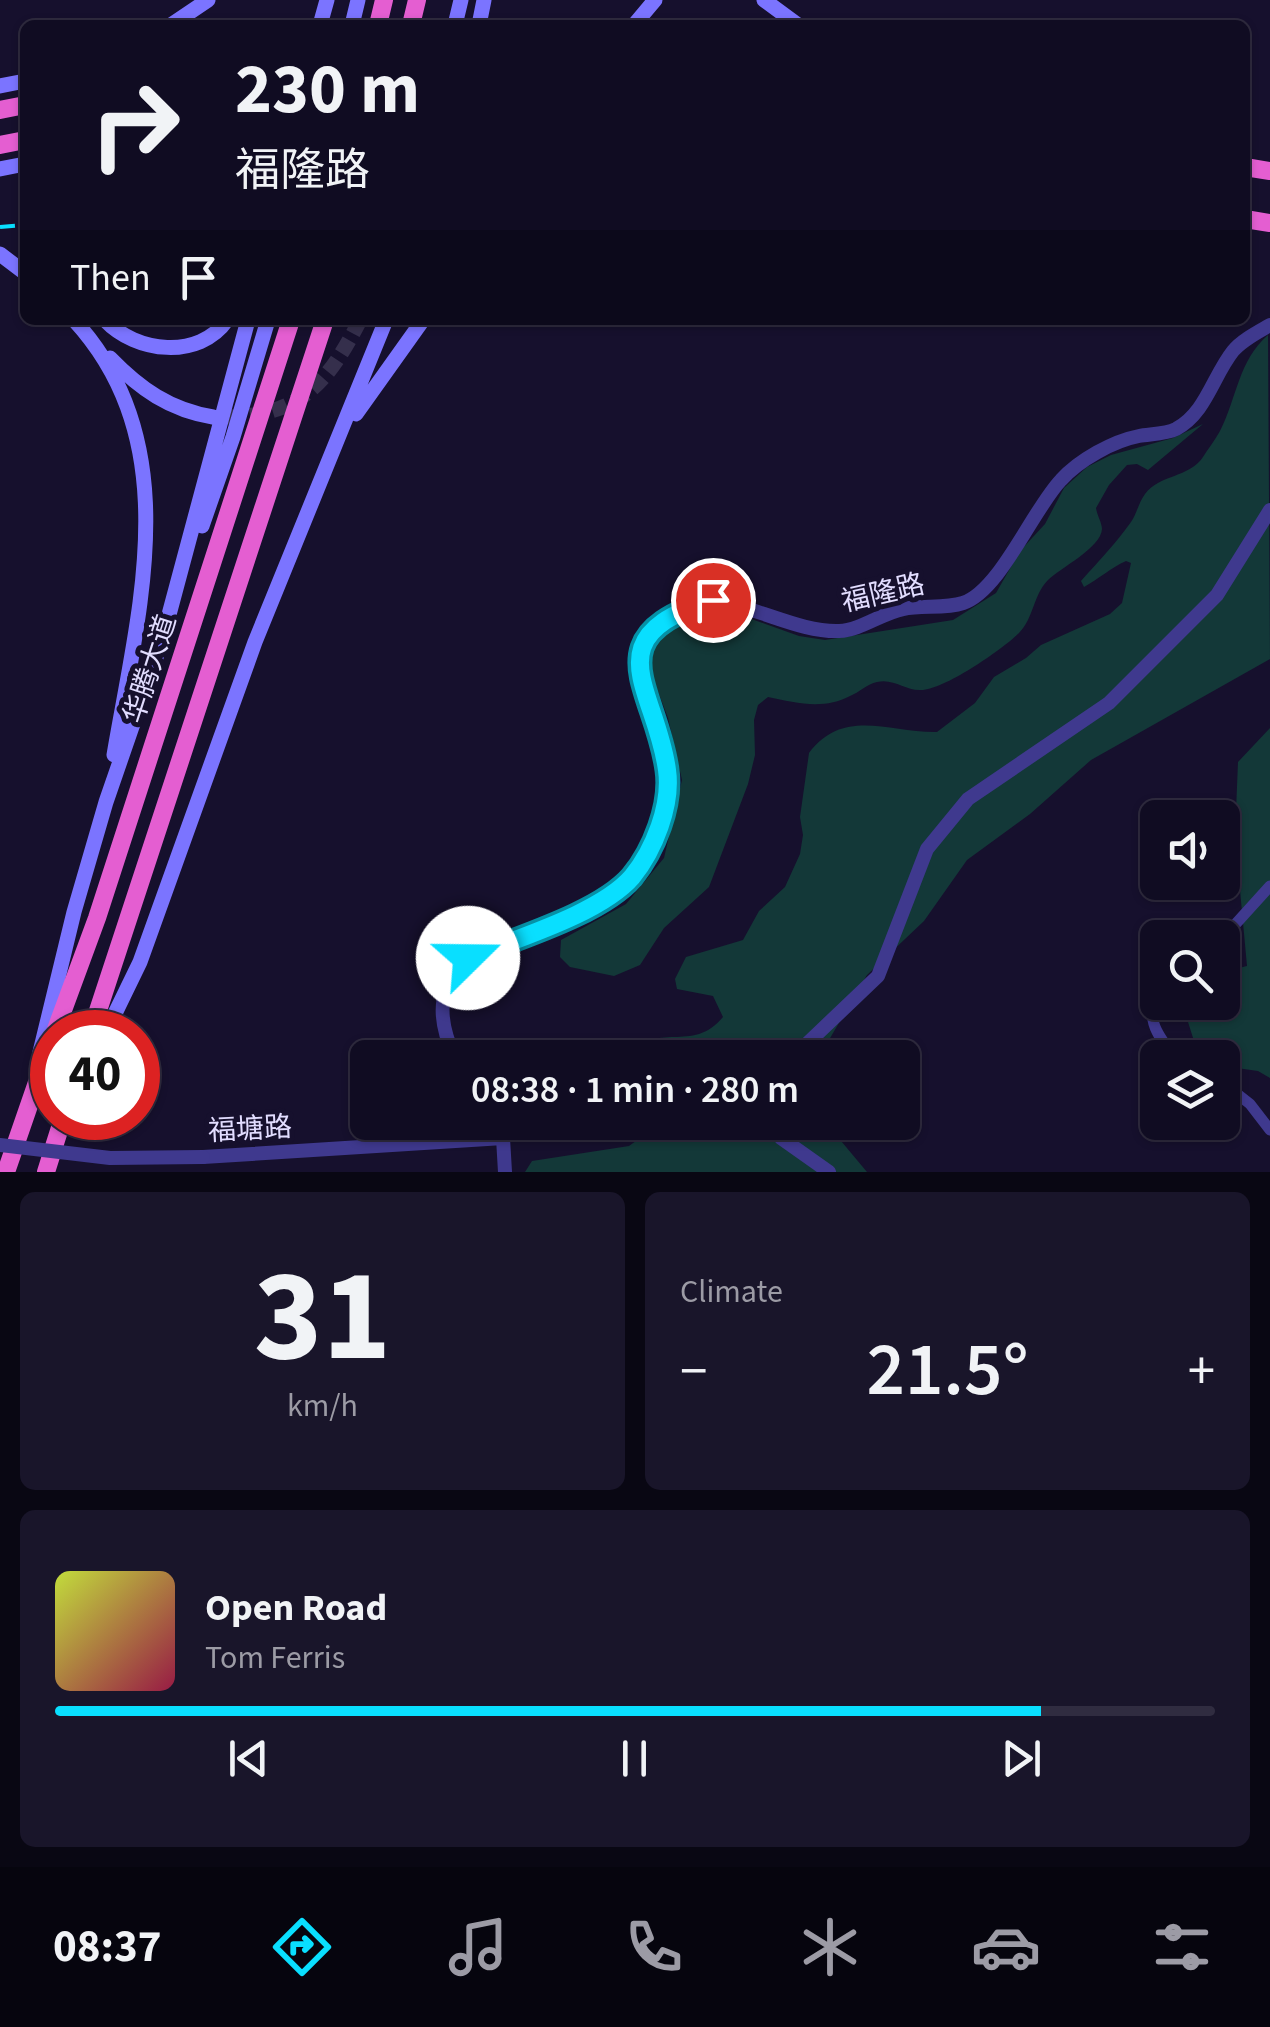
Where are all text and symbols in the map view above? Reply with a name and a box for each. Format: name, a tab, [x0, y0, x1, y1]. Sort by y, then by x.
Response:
text: 230 m	[235, 40, 420, 140]
icon: right	[70, 60, 200, 190]
text: 福隆路	[235, 139, 370, 203]
icon: arrive	[171, 250, 226, 305]
text: Then	[70, 251, 151, 305]
pin	[671, 558, 756, 643]
street label: 福隆路	[838, 564, 928, 622]
icon: arrive	[686, 573, 741, 628]
street label: 华腾大道	[114, 610, 186, 728]
map controls	[1140, 800, 1240, 1140]
button: sound	[1140, 800, 1240, 900]
position arrow	[416, 906, 520, 1010]
button: search	[1140, 920, 1240, 1020]
speed limit sign: 40	[30, 1010, 160, 1140]
button: layers	[1140, 1040, 1240, 1140]
text: 08:38 · 1 min · 280 m	[471, 1063, 799, 1117]
street label: 福塘路	[207, 1107, 293, 1151]
text: 31	[254, 1225, 391, 1410]
text: Climate	[680, 1269, 783, 1315]
text: 21.5°	[866, 1317, 1029, 1424]
text: −	[680, 1333, 707, 1411]
text: +	[1188, 1333, 1215, 1411]
text: km/h	[287, 1383, 358, 1429]
text: Open Road	[205, 1581, 387, 1635]
text: Tom Ferris	[205, 1635, 345, 1681]
icon: previous	[221, 1731, 276, 1786]
icon: pause	[607, 1731, 662, 1786]
icon: next	[994, 1731, 1049, 1786]
icon: directions	[267, 1912, 337, 1982]
icon: music	[443, 1912, 513, 1982]
icon: phone	[619, 1912, 689, 1982]
icon: climate	[795, 1912, 865, 1982]
icon: car	[971, 1912, 1041, 1982]
icon: filters	[1147, 1912, 1217, 1982]
text: 08:37	[53, 1915, 162, 1979]

